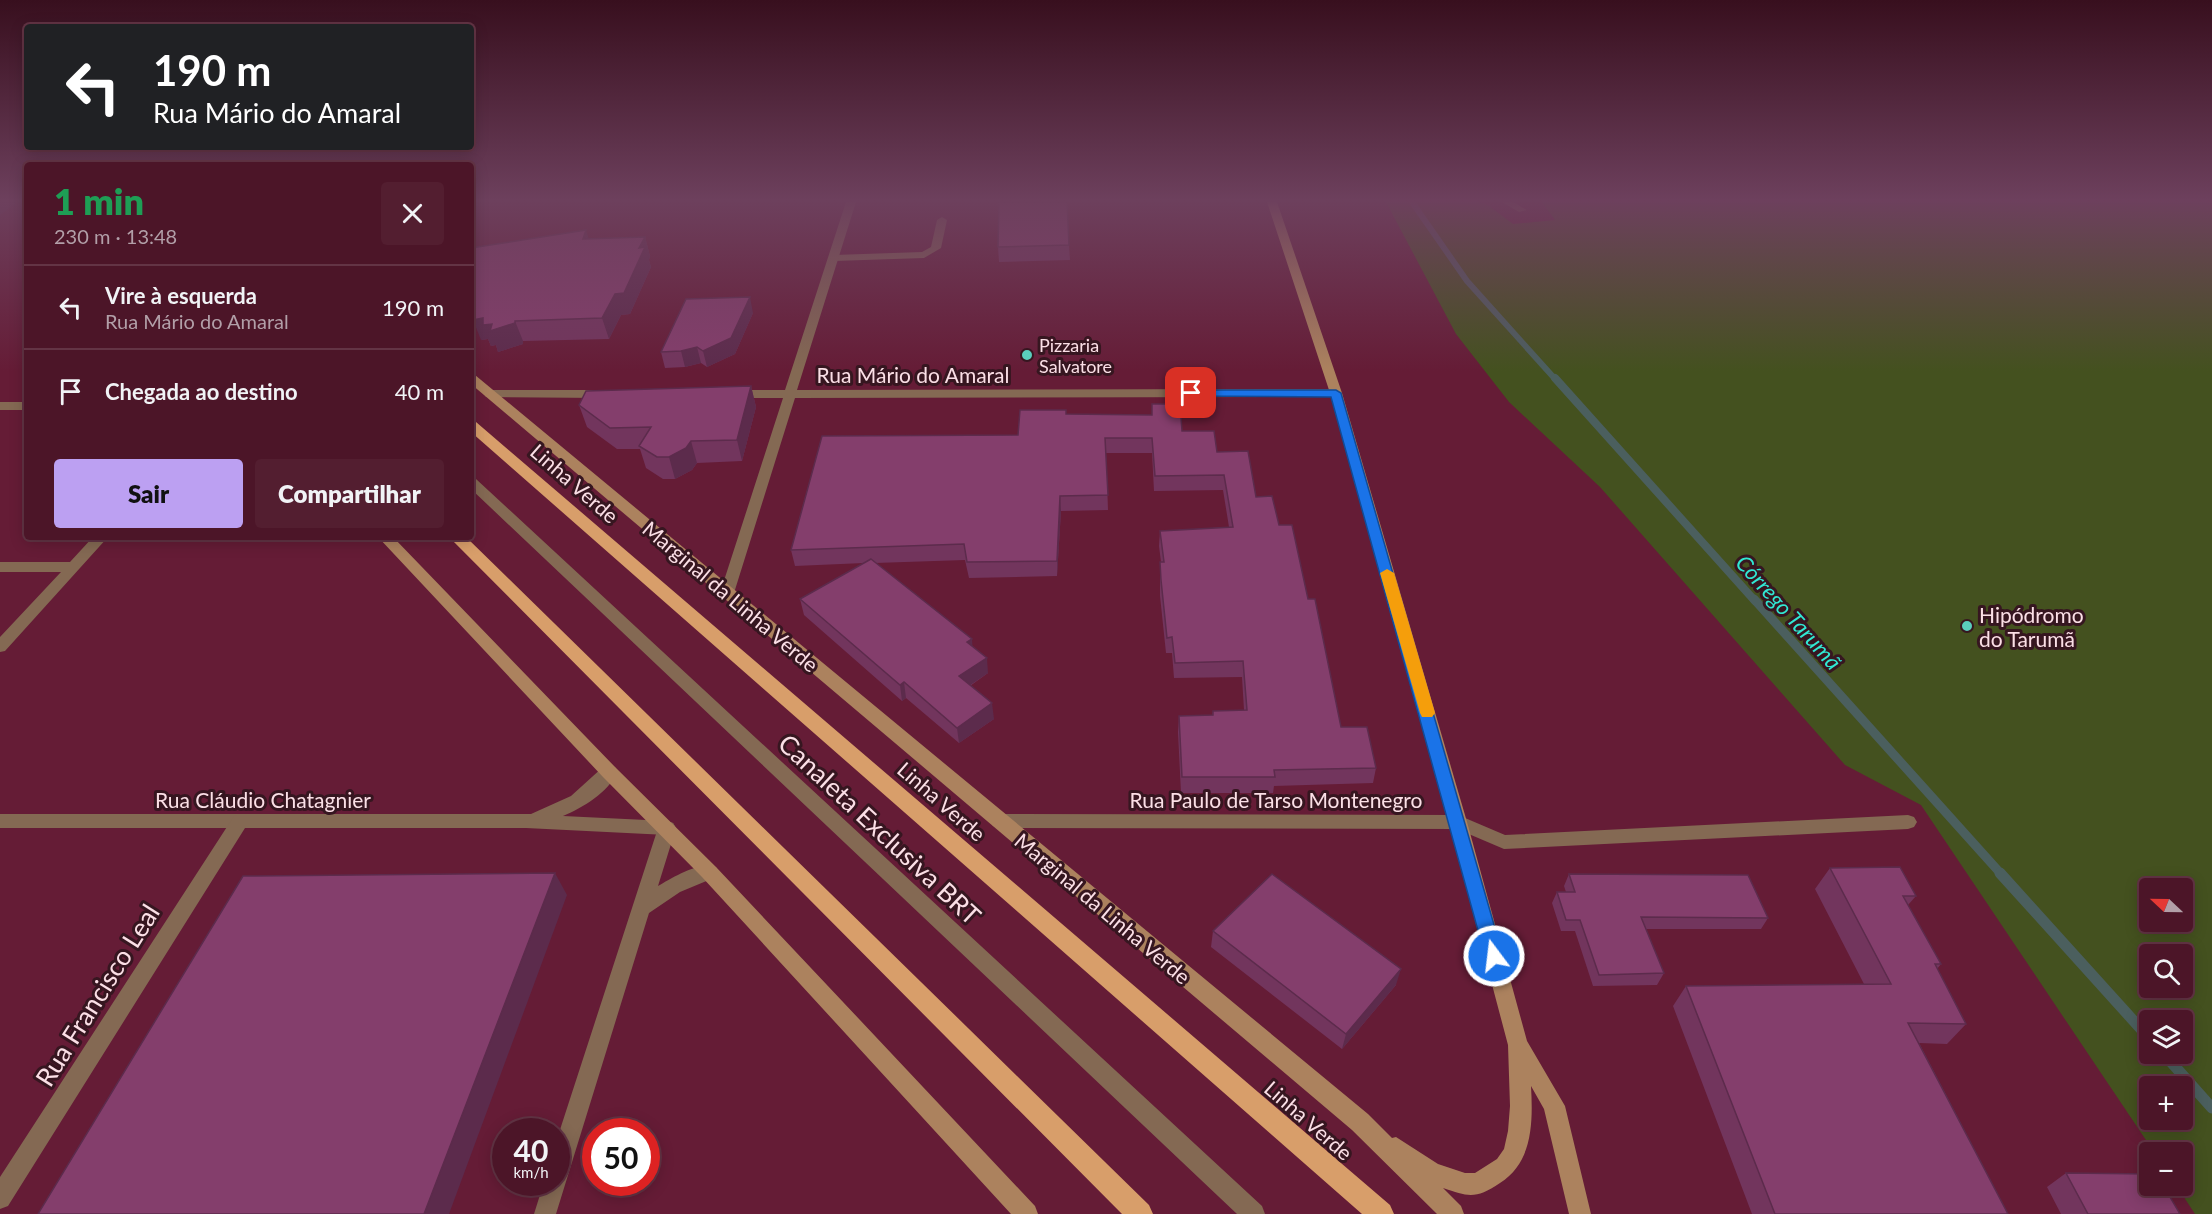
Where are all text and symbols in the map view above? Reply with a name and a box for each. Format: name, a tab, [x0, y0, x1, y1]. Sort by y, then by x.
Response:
text: 190 m	[153, 45, 271, 95]
icon: left	[54, 48, 132, 126]
text: Rua Mário do Amaral	[153, 96, 401, 129]
text: 1 min	[54, 179, 144, 223]
button: close	[381, 182, 444, 245]
text: 230 m · 13:48	[54, 224, 177, 248]
text: Vire à esquerda	[105, 282, 257, 309]
icon: left	[54, 291, 87, 324]
text: 190 m	[382, 294, 444, 321]
text: Rua Mário do Amaral	[105, 309, 289, 333]
place label: Pizzaria Salvatore	[1039, 334, 1112, 377]
marker: Pizzaria Salvatore	[1020, 348, 1034, 362]
street label: Rua Mário do Amaral	[817, 362, 1009, 387]
pin	[1165, 367, 1216, 418]
icon: arrive	[54, 375, 87, 408]
icon: arrive	[1174, 376, 1207, 409]
text: Chegada ao destino	[105, 378, 298, 405]
text: 40 m	[395, 378, 444, 405]
street label: Linha Verde	[526, 438, 624, 528]
button: Sair	[54, 459, 243, 528]
button: Compartilhar	[255, 459, 444, 528]
street label: Marginal da Linha Verde	[638, 515, 824, 677]
water label: Córrego Tarumã	[1731, 549, 1847, 675]
place label: Hipódromo do Tarumã	[1979, 602, 2084, 651]
marker: Hipódromo do Tarumã	[1960, 619, 1974, 633]
street label: Canaleta Exclusiva BRT	[772, 727, 988, 931]
street label: Linha Verde	[893, 756, 991, 846]
street label: Rua Cláudio Chatagnier	[155, 787, 371, 812]
street label: Rua Paulo de Tarso Montenegro	[1130, 787, 1423, 812]
street label: Marginal da Linha Verde	[1010, 827, 1196, 989]
north arrow	[2139, 878, 2193, 932]
map controls	[2139, 878, 2193, 1196]
street label: Rua Francisco Leal	[28, 898, 166, 1092]
position arrow	[1462, 924, 1526, 988]
button: search	[2139, 944, 2193, 998]
button: layers	[2139, 1010, 2193, 1064]
street label: Linha Verde	[1260, 1075, 1358, 1165]
button: +	[2139, 1076, 2193, 1130]
speed limit sign: 50	[582, 1118, 660, 1196]
text: 40	[514, 1132, 548, 1168]
button: −	[2139, 1142, 2193, 1196]
text: km/h	[513, 1163, 549, 1181]

